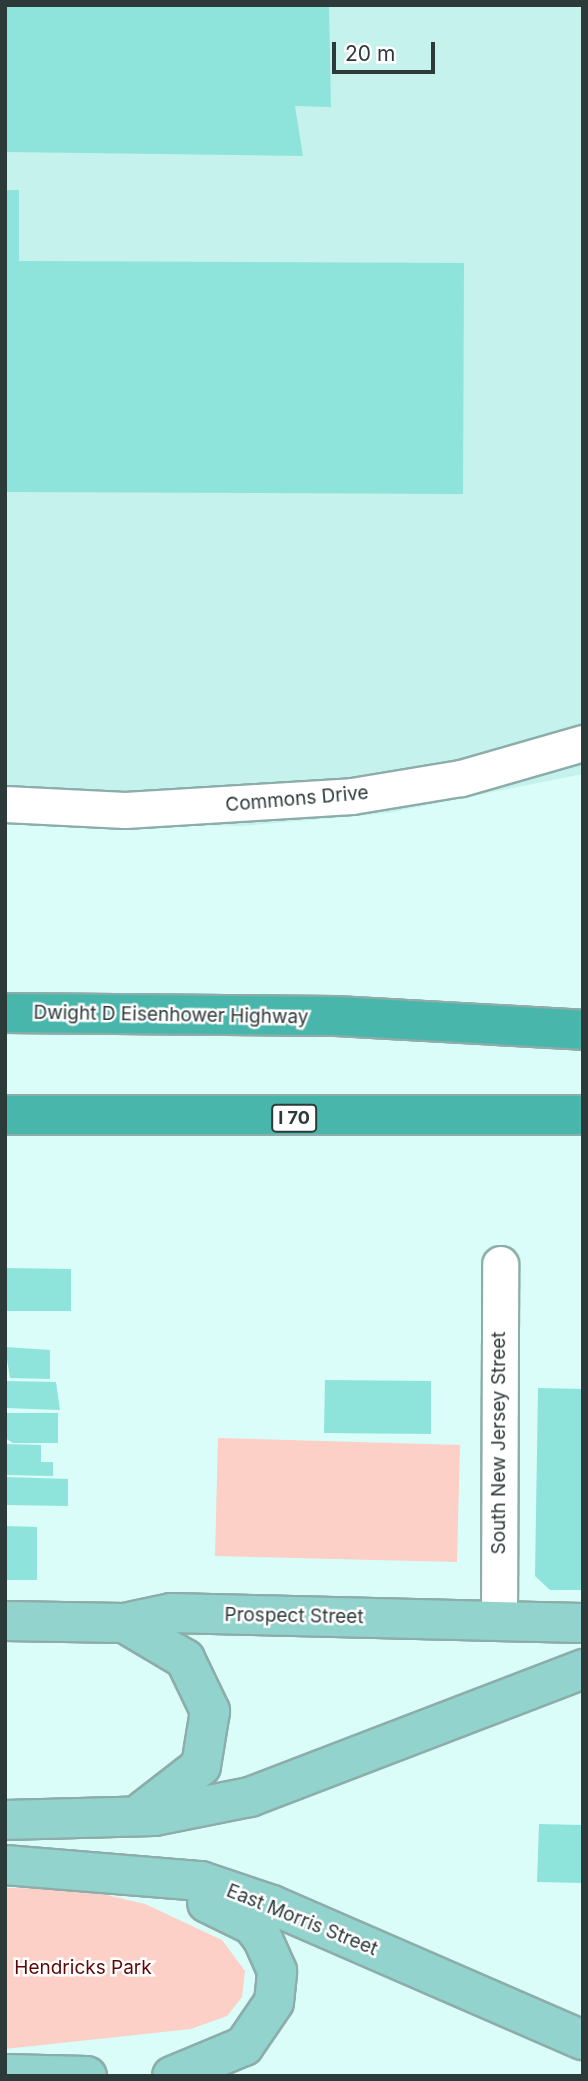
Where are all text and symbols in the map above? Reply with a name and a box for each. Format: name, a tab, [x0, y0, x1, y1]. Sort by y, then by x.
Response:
scale bar	[336, 28, 439, 72]
text: 20 m	[345, 41, 395, 66]
street label: Commons Drive	[224, 781, 370, 817]
street label: Dwight D Eisenhower Highway	[33, 1001, 309, 1029]
road number: I 70	[270, 1104, 318, 1133]
street label: South New Jersey Street	[488, 1332, 510, 1554]
street label: Prospect Street	[224, 1603, 364, 1629]
street label: East Morris Street	[223, 1879, 381, 1961]
park label: Hendricks Park	[14, 1957, 152, 1979]

